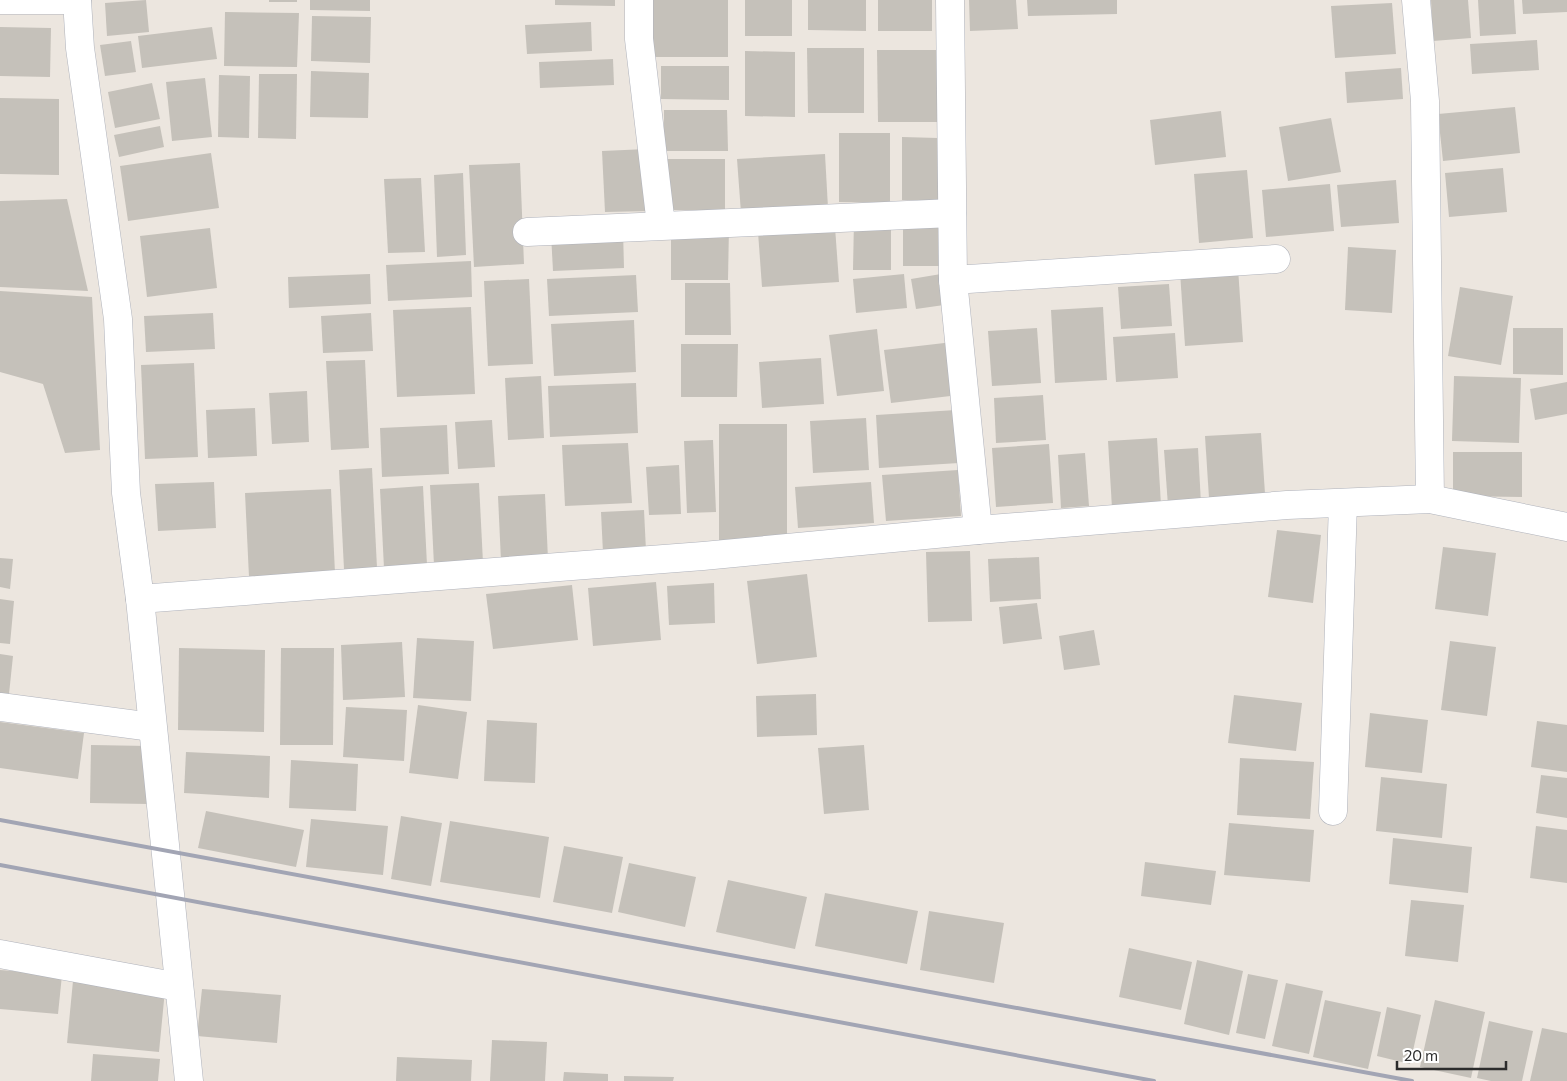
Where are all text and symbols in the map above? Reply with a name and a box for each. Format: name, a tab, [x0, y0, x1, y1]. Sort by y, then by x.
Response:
scale bar	[1397, 1038, 1506, 1070]
text: 20 m	[1404, 1046, 1438, 1064]

